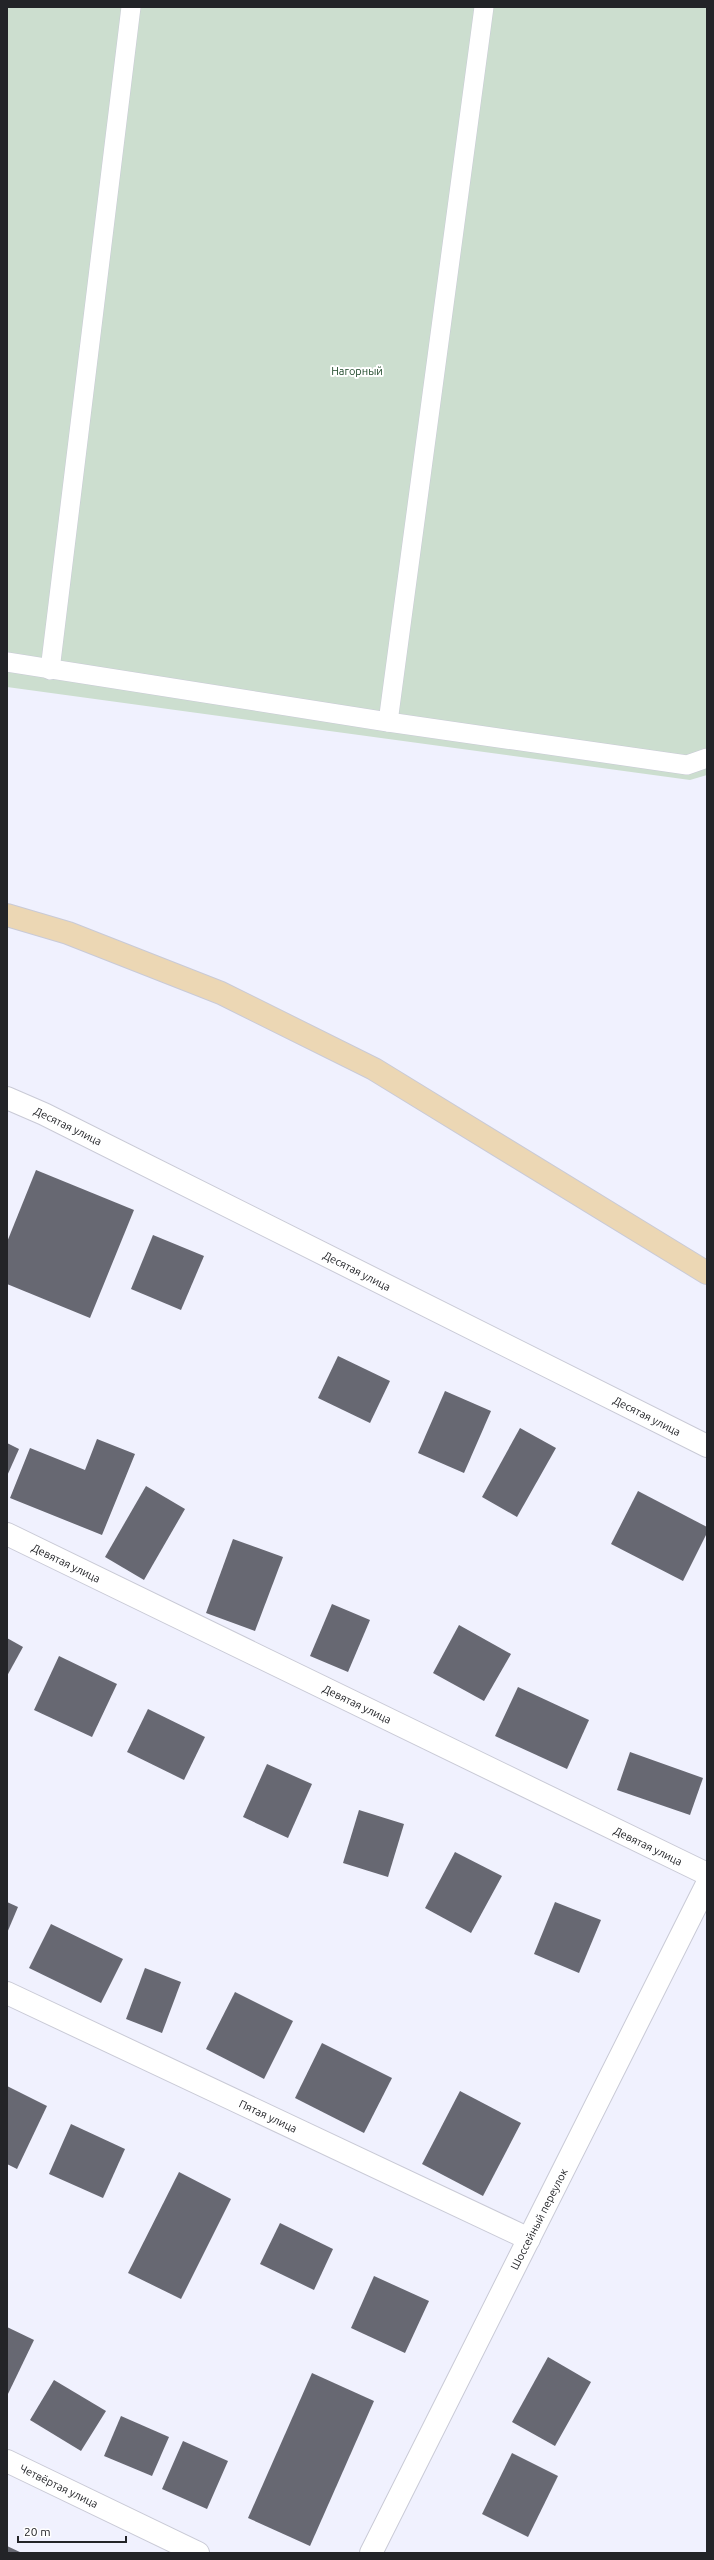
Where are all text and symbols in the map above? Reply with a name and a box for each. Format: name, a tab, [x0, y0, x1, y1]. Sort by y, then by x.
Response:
park label: Нагорный	[331, 365, 383, 377]
street label: Десятая улица	[32, 1104, 104, 1148]
street label: Десятая улица	[321, 1249, 393, 1293]
street label: Десятая улица	[611, 1394, 683, 1438]
street label: Девятая улица	[30, 1541, 102, 1585]
street label: Девятая улица	[321, 1682, 393, 1726]
street label: Девятая улица	[612, 1824, 684, 1868]
street label: Пятая улица	[237, 2097, 299, 2135]
street label: Шоссейный переулок	[508, 2166, 570, 2272]
street label: Четвёртая улица	[18, 2462, 100, 2510]
scale bar	[18, 2518, 126, 2544]
text: 20 m	[24, 2525, 51, 2538]

